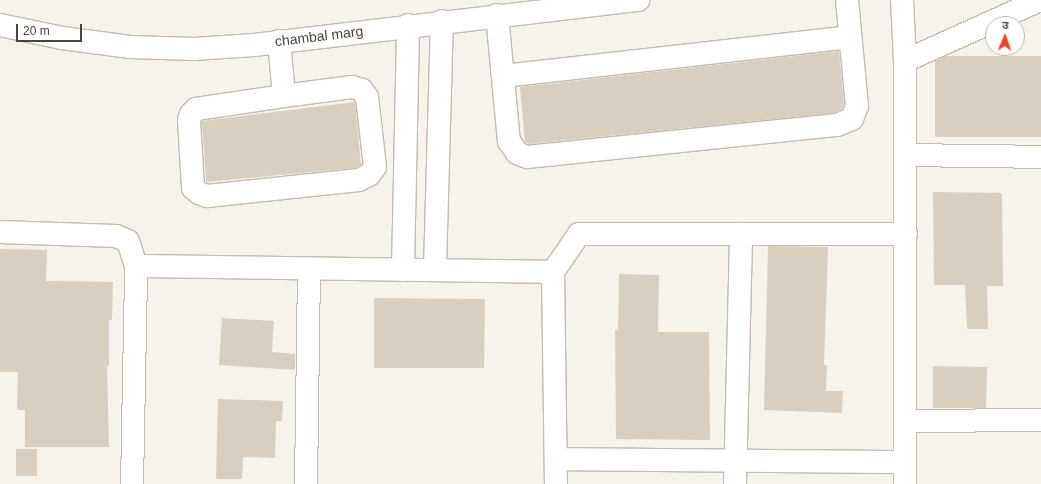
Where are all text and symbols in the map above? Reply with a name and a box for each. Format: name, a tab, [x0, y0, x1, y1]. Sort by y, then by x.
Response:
scale bar	[18, 16, 84, 42]
north arrow	[985, 16, 1025, 56]
text: उ	[1002, 19, 1009, 31]
street label: chambal marg	[274, 22, 364, 50]
text: 20 m	[23, 24, 50, 38]

